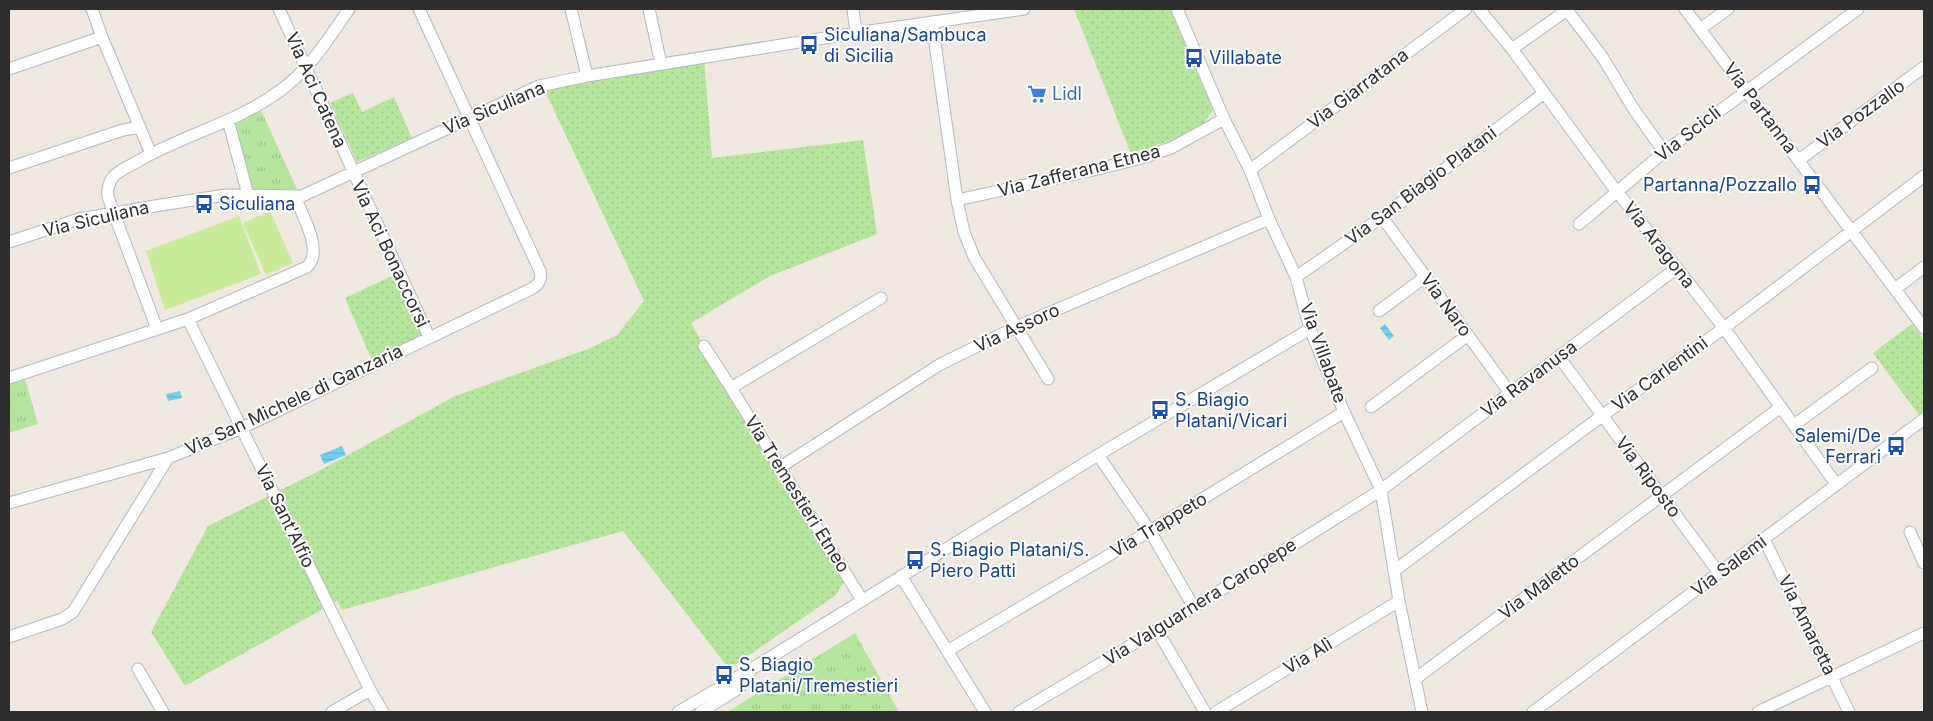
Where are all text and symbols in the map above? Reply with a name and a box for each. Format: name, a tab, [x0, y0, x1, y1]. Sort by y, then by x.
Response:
place label: Siculiana/Sambuca di Sicilia	[824, 24, 987, 66]
street label: Via Aci Catena	[282, 29, 351, 151]
bus stop icon: Siculiana/Sambuca di Sicilia	[798, 34, 820, 56]
street label: Via Giarratana	[1303, 44, 1412, 133]
bus stop icon: Villabate	[1183, 47, 1205, 69]
place label: Villabate	[1209, 47, 1282, 68]
street label: Via Partanna	[1719, 58, 1801, 157]
street label: Via Pozzallo	[1813, 75, 1909, 152]
street label: Via Siculiana	[440, 77, 548, 138]
supermarket icon: Lidl	[1026, 83, 1048, 105]
place label: Lidl	[1052, 83, 1082, 104]
street label: Via Scicli	[1651, 102, 1725, 166]
street label: Via San Biagio Platani	[1341, 122, 1500, 249]
street label: Via Zafferana Etnea	[995, 140, 1162, 201]
place label: Partanna/Pozzallo	[1643, 174, 1797, 195]
bus stop icon: Partanna/Pozzallo	[1801, 174, 1823, 196]
street label: Via Aci Bonaccorsi	[347, 177, 434, 330]
bus stop icon: Siculiana	[193, 193, 215, 215]
place label: Siculiana	[219, 193, 295, 214]
street label: Via Siculiana	[41, 196, 151, 241]
street label: Via Aragona	[1619, 197, 1700, 292]
street label: Via Naro	[1416, 269, 1476, 340]
street label: Via Assoro	[971, 299, 1063, 356]
street label: Via Villabate	[1296, 300, 1351, 406]
street label: Via Carlentini	[1608, 332, 1712, 415]
street label: Via Ravanusa	[1477, 336, 1581, 421]
street label: Via San Michele di Ganzaria	[182, 340, 406, 459]
place label: S. Biagio Platani/Vicari	[1175, 389, 1287, 431]
bus stop icon: S. Biagio Platani/Vicari	[1149, 399, 1171, 421]
street label: Via Tremestieri Etneo	[741, 411, 854, 576]
place label: Salemi/De Ferrari	[1794, 425, 1881, 467]
street label: Via Riposto	[1611, 432, 1686, 521]
bus stop icon: Salemi/De Ferrari	[1885, 435, 1907, 457]
street label: Via Sant'Alfio	[251, 461, 320, 571]
street label: Via Trappeto	[1107, 488, 1211, 562]
street label: Via Salemi	[1687, 531, 1770, 601]
street label: Via Valguarnera Caropepe	[1099, 533, 1300, 670]
place label: S. Biagio Platani/S. Piero Patti	[930, 539, 1090, 581]
bus stop icon: S. Biagio Platani/S. Piero Patti	[904, 549, 926, 571]
street label: Via Maletto	[1494, 550, 1583, 624]
street label: Via Amaretta	[1774, 571, 1841, 678]
street label: Via Alì	[1280, 633, 1336, 678]
place label: S. Biagio Platani/Tremestieri	[739, 654, 898, 696]
bus stop icon: S. Biagio Platani/Tremestieri	[713, 664, 735, 686]

